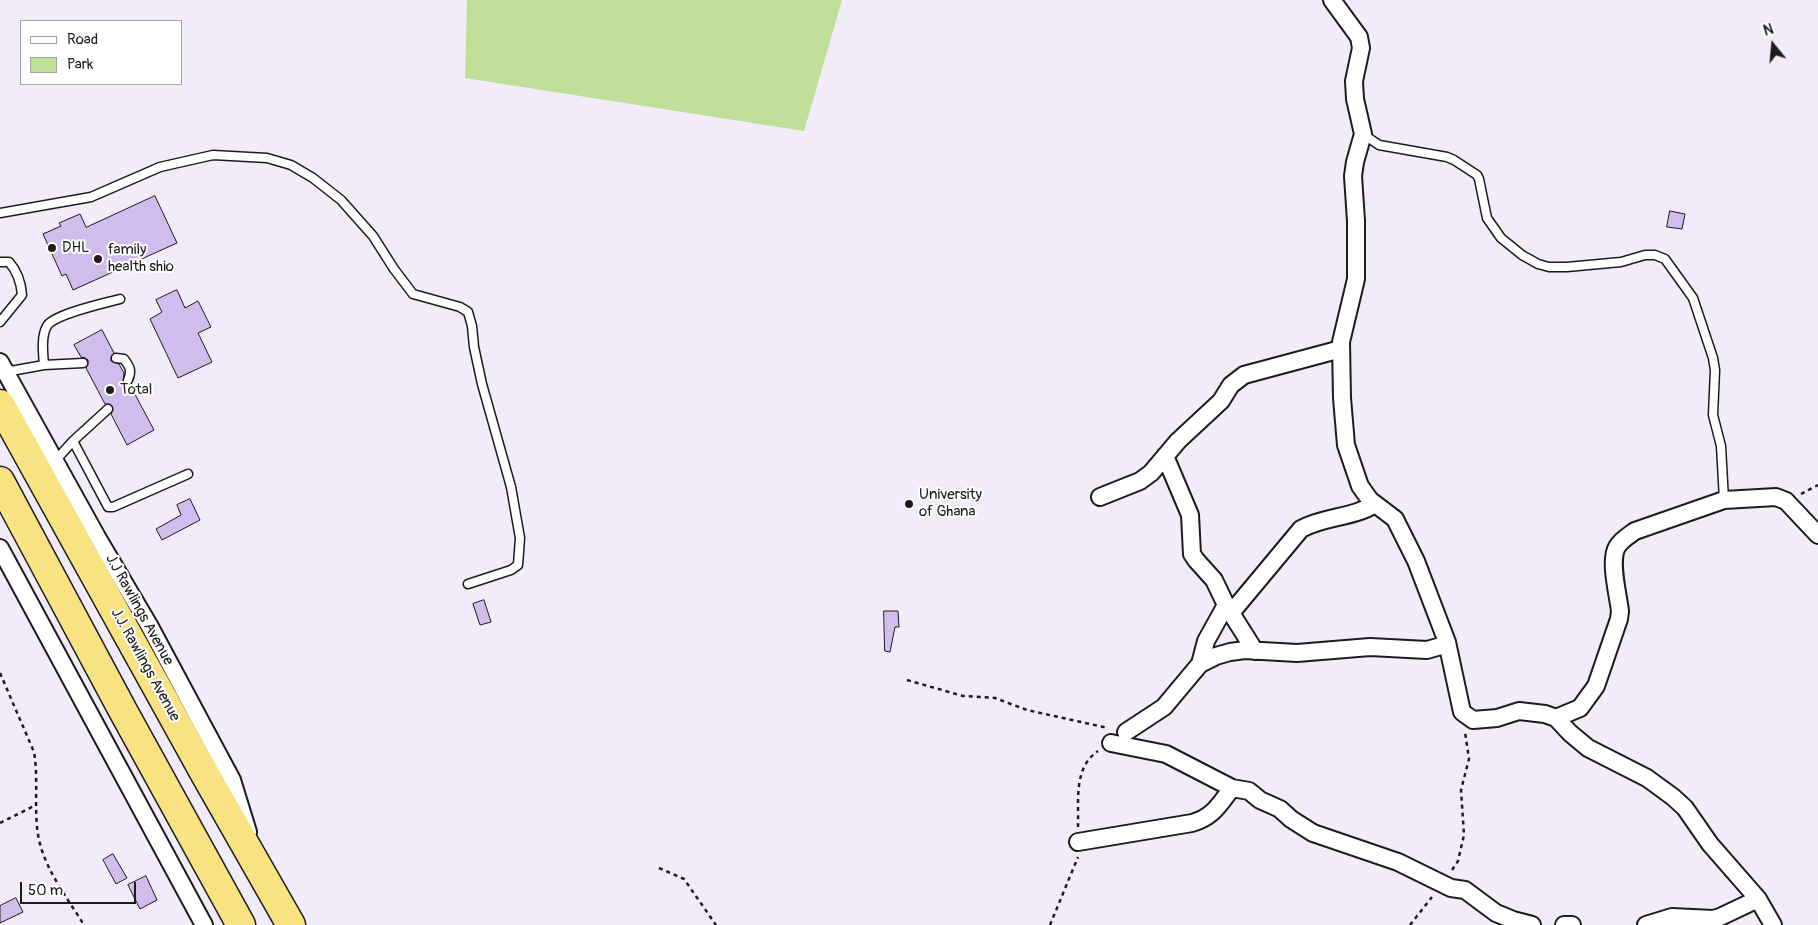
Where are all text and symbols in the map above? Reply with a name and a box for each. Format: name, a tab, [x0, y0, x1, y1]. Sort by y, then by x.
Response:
legend	[20, 20, 182, 85]
north arrow	[1748, 20, 1798, 70]
text: N	[1761, 21, 1775, 40]
text: Road	[67, 30, 98, 49]
text: Park	[67, 55, 93, 74]
place label: DHL	[62, 239, 89, 257]
place label: family health shio	[108, 241, 174, 276]
marker: DHL	[46, 242, 58, 254]
marker: family health shio	[92, 253, 104, 265]
place label: Total	[120, 381, 152, 399]
marker: Total	[104, 384, 116, 396]
place label: University of Ghana	[919, 486, 982, 521]
marker: University of Ghana	[903, 498, 915, 510]
street label: J.J Rawlings Avenue	[101, 551, 177, 669]
street label: J.J. Rawlings Avenue	[106, 605, 184, 725]
scale bar	[22, 872, 139, 904]
text: 50 m	[28, 881, 63, 900]

